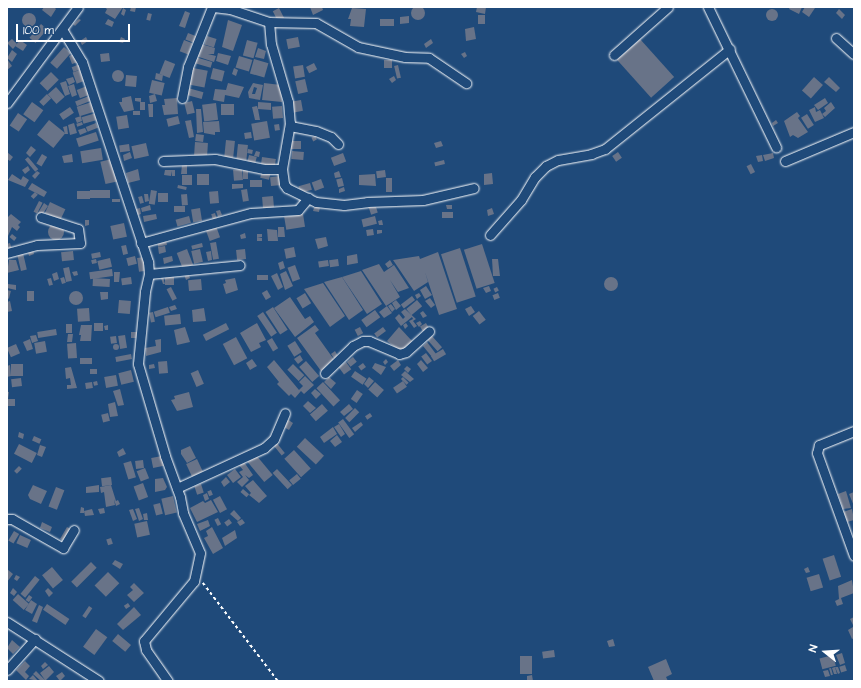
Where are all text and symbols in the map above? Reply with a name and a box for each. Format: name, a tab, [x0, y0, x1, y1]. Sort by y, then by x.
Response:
scale bar	[18, 16, 132, 42]
text: 100 m	[23, 22, 54, 39]
north arrow	[805, 632, 845, 672]
text: N	[805, 643, 821, 654]

